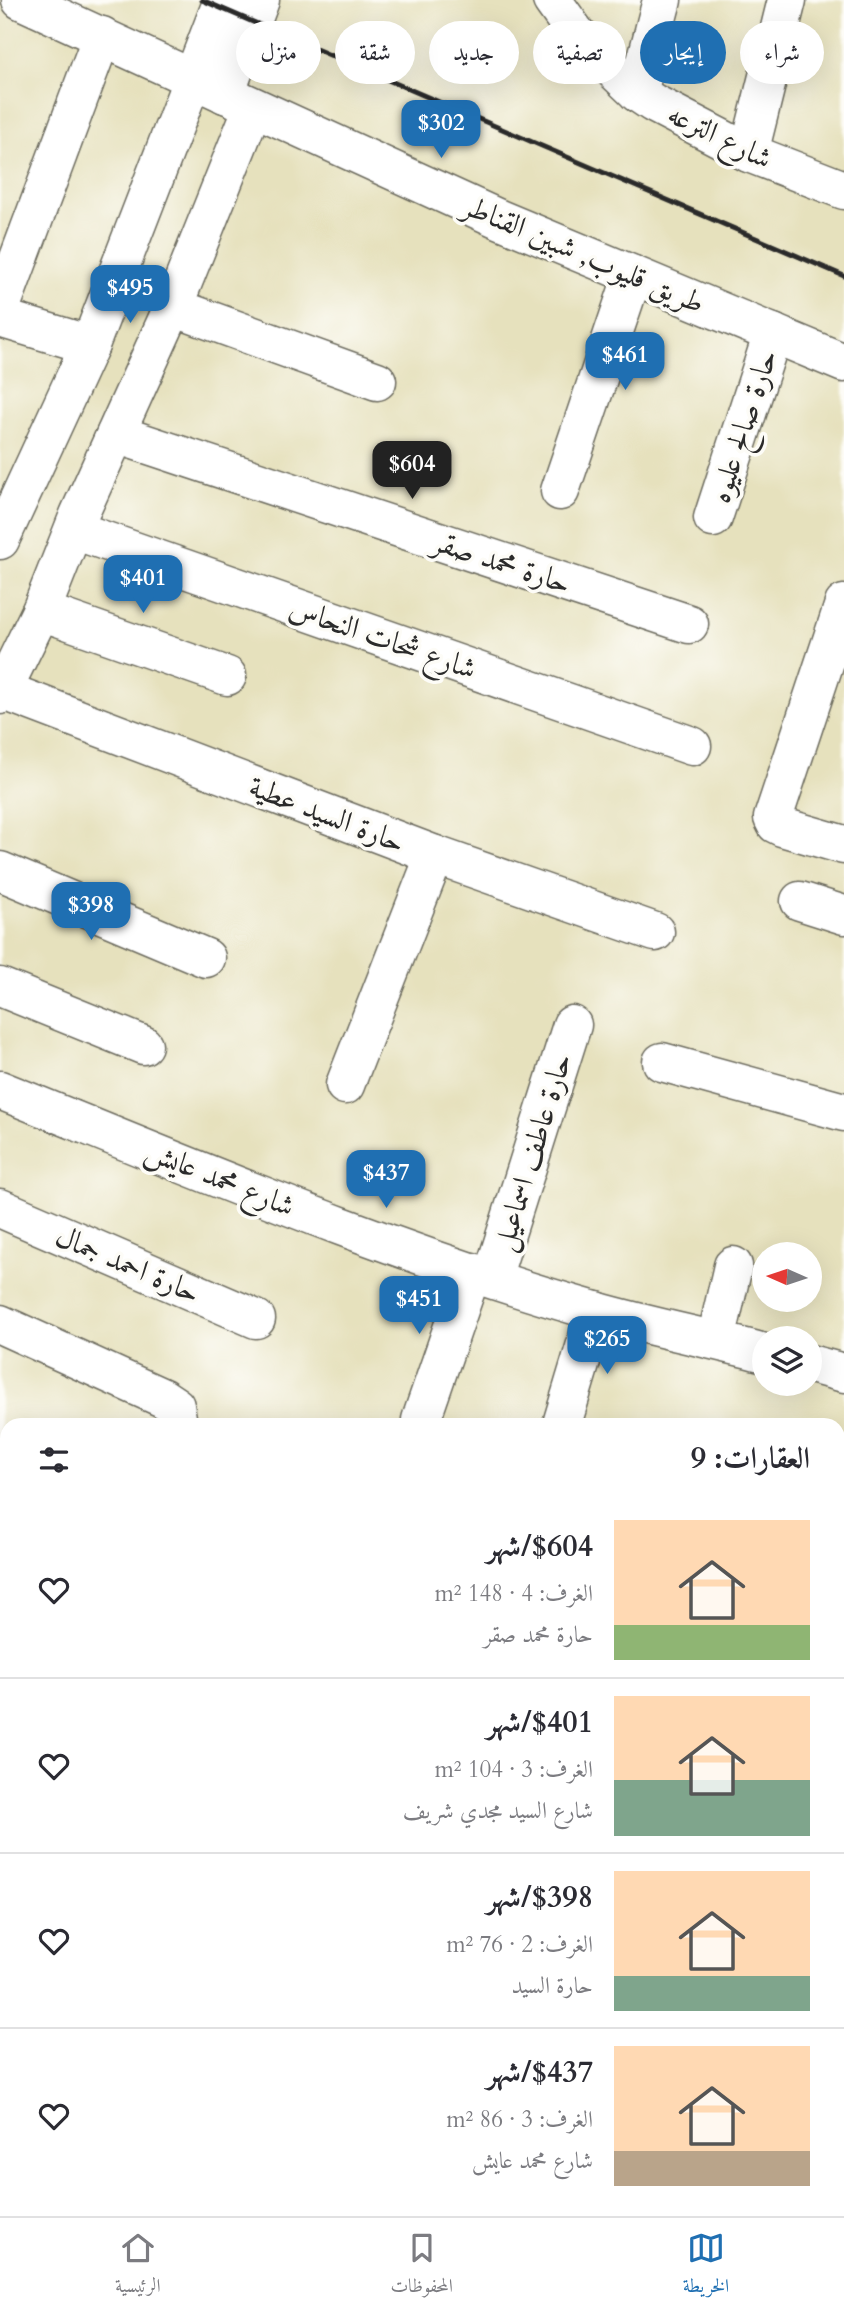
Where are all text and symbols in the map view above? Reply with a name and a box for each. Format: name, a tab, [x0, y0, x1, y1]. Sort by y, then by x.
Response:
chip: منزل	[236, 21, 321, 84]
chip: شقة	[335, 21, 415, 84]
chip: جديد	[429, 21, 519, 84]
chip: تصفية	[533, 21, 626, 84]
chip: إيجار	[640, 21, 726, 84]
chip: شراء	[740, 21, 824, 84]
street label: شارع الترعه	[659, 94, 779, 183]
pin: $302	[400, 100, 482, 160]
text: $302	[417, 107, 465, 138]
street label: طريق قليوب, شبين القناطر	[454, 184, 711, 324]
pin: $495	[89, 266, 171, 325]
text: $495	[106, 272, 154, 303]
pin: $461	[584, 332, 666, 392]
text: $461	[601, 339, 649, 370]
street label: حارة صالح عليوه	[699, 344, 791, 509]
pin: $604	[371, 442, 453, 501]
text: $604	[388, 448, 436, 479]
street label: حارة محمد صقر	[425, 520, 576, 604]
pin: $401	[102, 556, 184, 615]
text: $401	[119, 562, 167, 593]
street label: شارع شحات النحاس	[282, 587, 482, 693]
street label: حارة السيد عطية	[243, 766, 411, 863]
pin: $398	[50, 883, 132, 942]
text: $398	[67, 889, 115, 920]
street label: حارة عاطف اسماعيل	[483, 1048, 582, 1256]
street label: شارع محمد عايش	[137, 1130, 301, 1231]
pin: $437	[345, 1150, 427, 1210]
text: $437	[362, 1157, 410, 1188]
street label: حارة احمد جمال	[49, 1216, 207, 1313]
north arrow	[752, 1242, 822, 1312]
map controls	[752, 1242, 822, 1396]
pin: $451	[378, 1276, 460, 1336]
text: $451	[395, 1283, 443, 1314]
pin: $265	[566, 1316, 648, 1376]
text: $265	[583, 1323, 631, 1354]
button: layers	[752, 1326, 822, 1396]
text: العقارات: 9	[691, 1438, 810, 1479]
icon: filters	[35, 1441, 73, 1479]
text: $604/شهر	[487, 1526, 593, 1567]
icon: home	[670, 1548, 754, 1632]
icon: heart	[35, 1571, 73, 1609]
text: الغرف: 4 · 148 m²	[434, 1578, 593, 1609]
text: حارة محمد صقر	[484, 1619, 593, 1650]
text: $401/شهر	[487, 1702, 593, 1743]
icon: home	[670, 1724, 754, 1808]
icon: heart	[35, 1747, 73, 1785]
text: الغرف: 3 · 104 m²	[434, 1754, 593, 1785]
text: شارع السيد مجدي شريف	[403, 1795, 593, 1826]
text: $398/شهر	[487, 1877, 593, 1918]
icon: home	[670, 1899, 754, 1983]
icon: heart	[35, 1922, 73, 1960]
text: الغرف: 2 · 76 m²	[446, 1929, 593, 1960]
text: حارة السيد	[511, 1970, 593, 2001]
text: $437/شهر	[487, 2052, 593, 2093]
icon: home	[670, 2074, 754, 2158]
icon: heart	[35, 2097, 73, 2135]
text: الغرف: 3 · 86 m²	[446, 2104, 593, 2135]
text: شارع محمد عايش	[472, 2145, 593, 2176]
tab: الرئيسية	[115, 2229, 161, 2304]
tab: المحفوظات	[390, 2229, 453, 2304]
tab: الخريطة	[683, 2229, 729, 2304]

